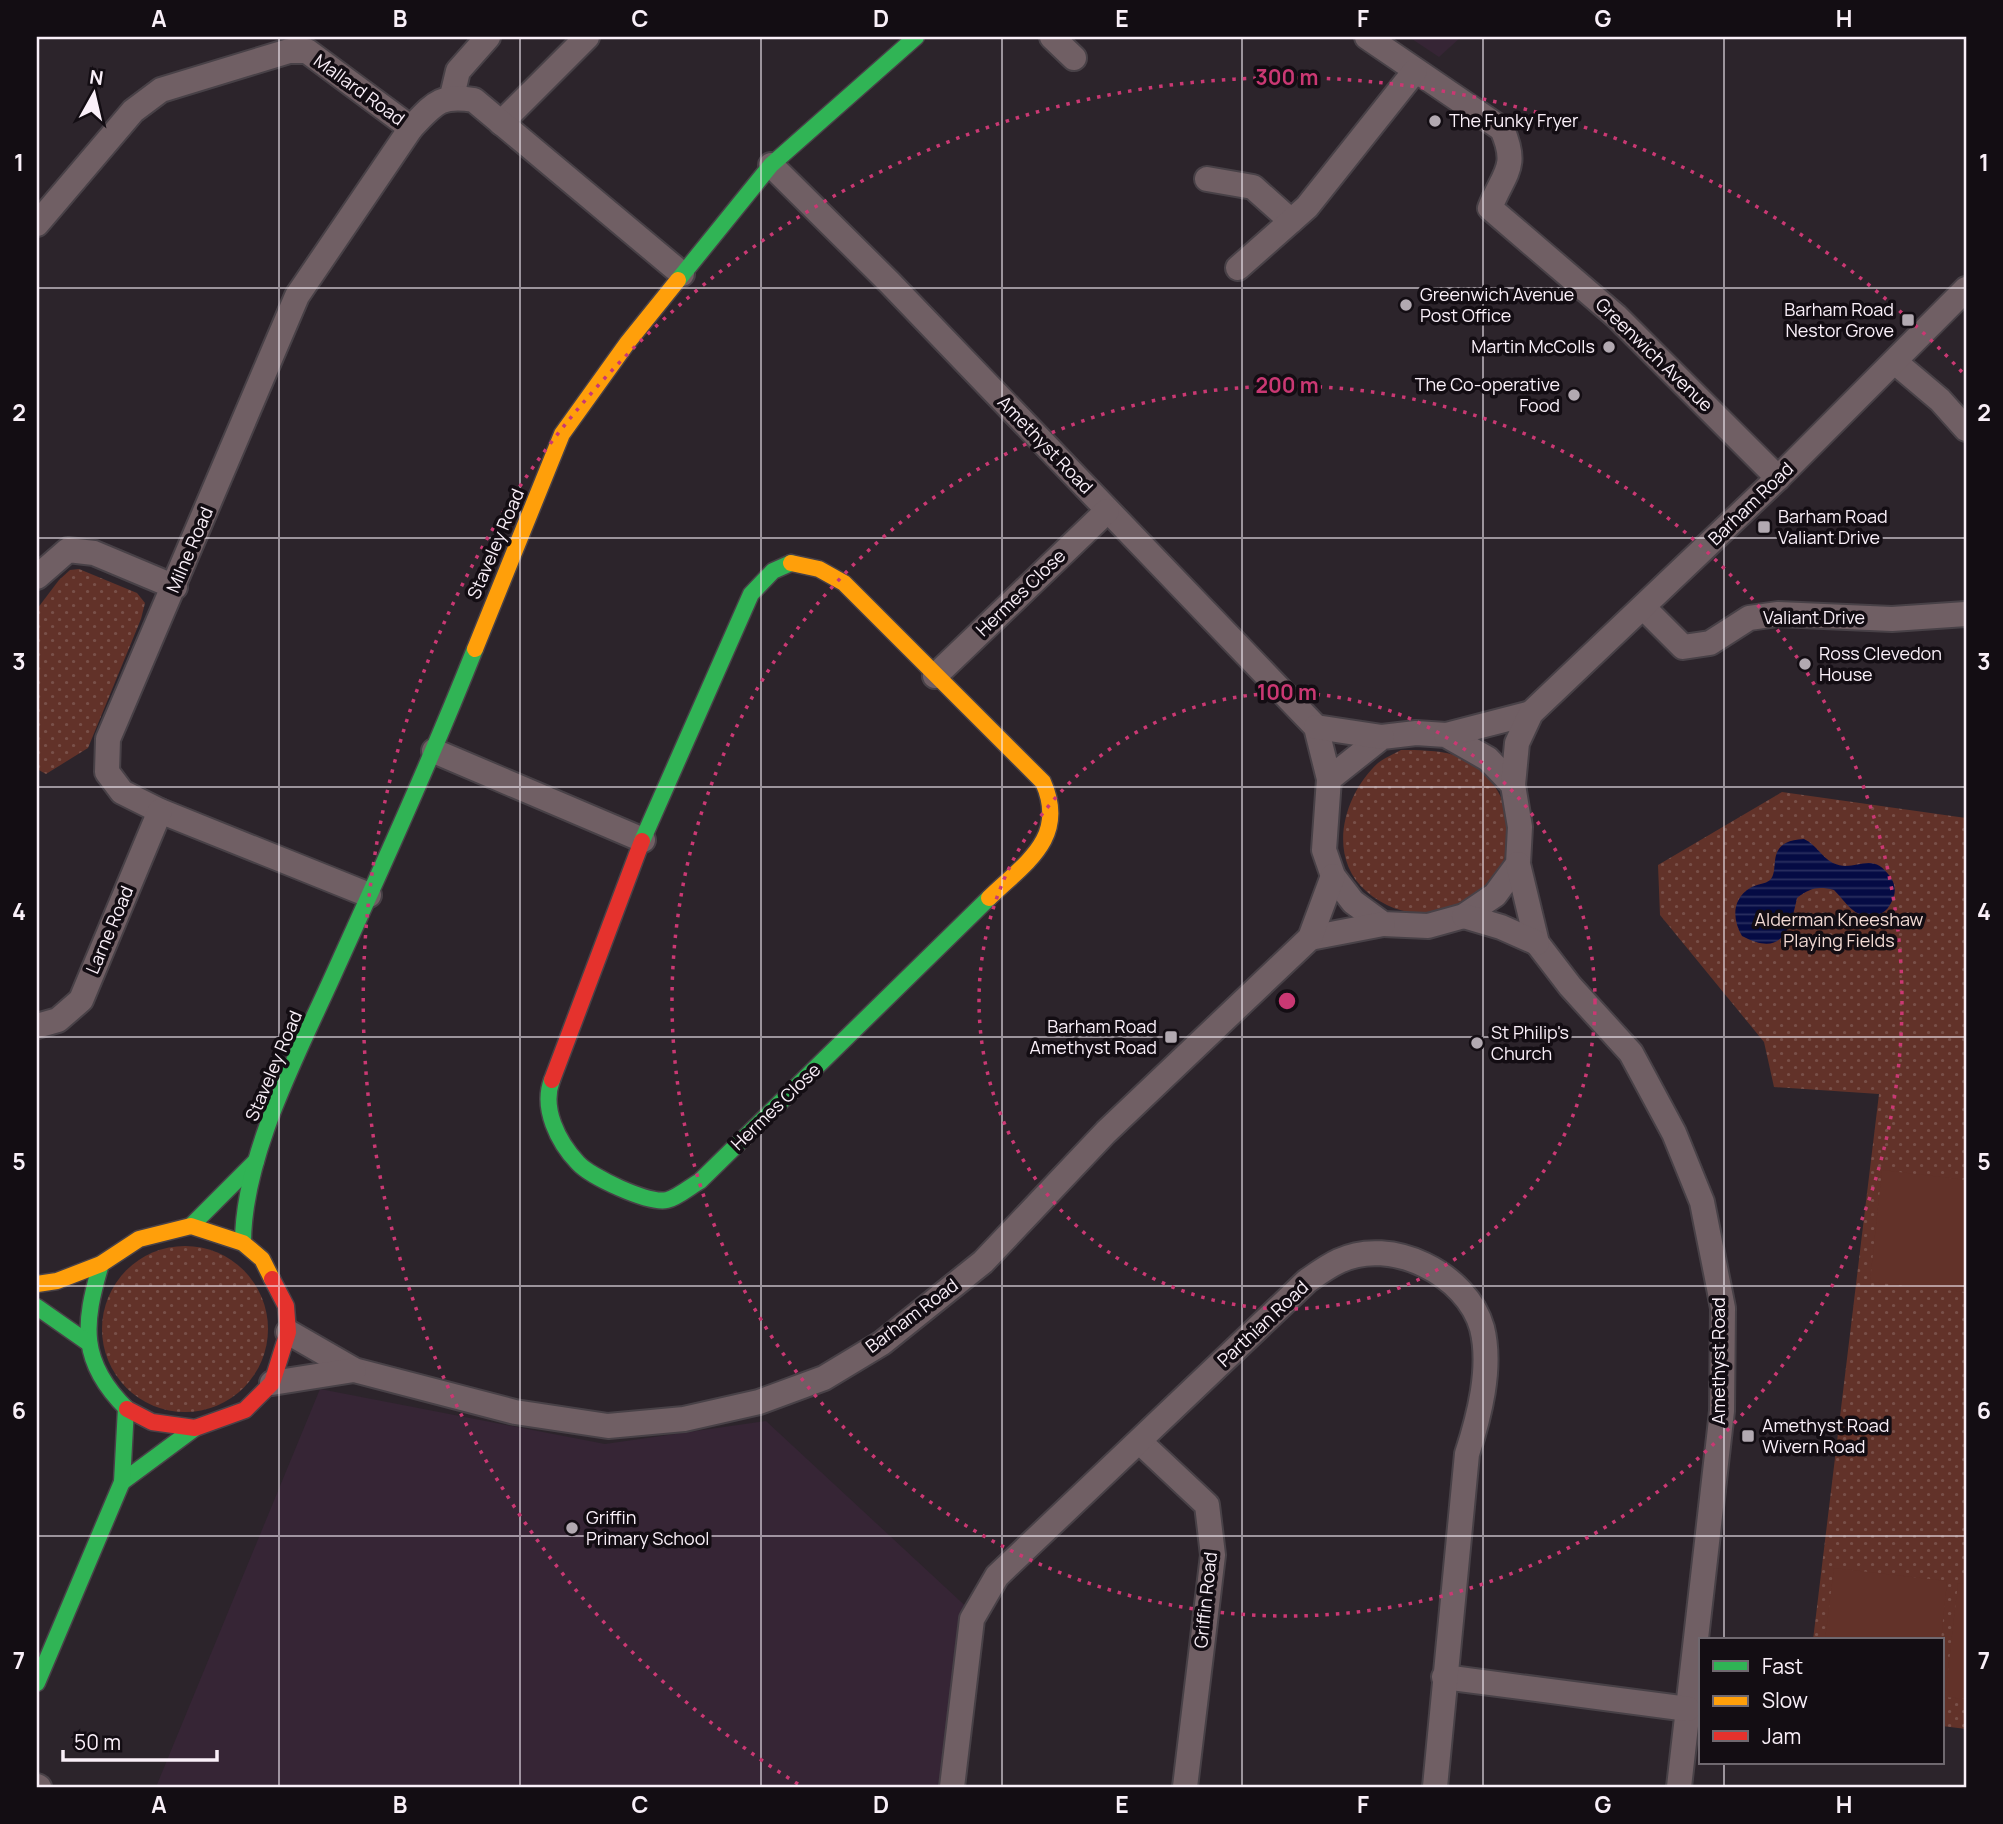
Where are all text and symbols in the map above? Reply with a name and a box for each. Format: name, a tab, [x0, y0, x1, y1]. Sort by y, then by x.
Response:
text: A	[151, 2, 167, 34]
text: B	[393, 2, 407, 34]
text: C	[632, 2, 649, 34]
text: D	[873, 2, 889, 34]
text: E	[1115, 2, 1129, 34]
text: F	[1357, 2, 1369, 34]
text: G	[1595, 2, 1612, 34]
text: H	[1836, 2, 1852, 34]
street label: Mallard Road	[309, 48, 410, 130]
north arrow	[60, 60, 130, 130]
text: N	[88, 63, 105, 91]
text: 300 m	[1256, 63, 1318, 91]
place label: The Funky Fryer	[1449, 108, 1579, 132]
marker: The Funky Fryer	[1427, 113, 1443, 129]
text: 1	[14, 146, 24, 178]
text: 1	[1979, 146, 1989, 178]
place label: Greenwich Avenue Post Office	[1420, 282, 1574, 327]
street label: Greenwich Avenue	[1591, 292, 1719, 417]
marker: Greenwich Avenue Post Office	[1398, 297, 1414, 313]
place label: Barham Road Nestor Grove	[1784, 297, 1894, 342]
marker: Barham Road Nestor Grove	[1900, 312, 1916, 328]
place label: Martin McColls	[1471, 334, 1595, 358]
marker: Martin McColls	[1601, 339, 1617, 355]
text: 200 m	[1255, 371, 1319, 399]
place label: The Co-operative Food	[1415, 372, 1560, 417]
marker: The Co-operative Food	[1566, 387, 1582, 403]
street label: Amethyst Road	[993, 390, 1099, 498]
text: 2	[12, 396, 26, 428]
text: 2	[1977, 396, 1991, 428]
street label: Barham Road	[1702, 457, 1798, 550]
street label: Staveley Road	[461, 485, 529, 602]
street label: Milne Road	[160, 503, 218, 596]
place label: Barham Road Valiant Drive	[1778, 504, 1888, 549]
marker: Barham Road Valiant Drive	[1756, 519, 1772, 535]
street label: Hermes Close	[970, 543, 1070, 641]
street label: Valiant Drive	[1763, 605, 1865, 629]
place label: Ross Clevedon House	[1819, 641, 1942, 686]
text: 3	[12, 645, 26, 677]
text: 3	[1977, 645, 1991, 677]
marker: Ross Clevedon House	[1797, 656, 1813, 672]
text: 100 m	[1257, 678, 1317, 706]
street label: Larne Road	[80, 882, 138, 977]
text: 4	[12, 895, 26, 927]
text: 4	[1977, 895, 1991, 927]
park label: Alderman Kneeshaw Playing Fields	[1755, 907, 1924, 952]
centre of rings	[1275, 989, 1299, 1013]
street label: Staveley Road	[239, 1007, 307, 1124]
place label: Barham Road Amethyst Road	[1030, 1014, 1157, 1059]
place label: St Philip's Church	[1491, 1020, 1569, 1065]
marker: Barham Road Amethyst Road	[1163, 1029, 1179, 1045]
marker: St Philip's Church	[1469, 1035, 1485, 1051]
street label: Hermes Close	[725, 1057, 825, 1155]
text: 5	[12, 1145, 26, 1177]
text: 5	[1977, 1145, 1991, 1177]
street label: Barham Road	[860, 1273, 962, 1358]
street label: Parthian Road	[1212, 1275, 1313, 1372]
street label: Amethyst Road	[1706, 1297, 1730, 1425]
text: 6	[12, 1394, 26, 1426]
text: 6	[1977, 1394, 1991, 1426]
place label: Amethyst Road Wivern Road	[1762, 1413, 1889, 1458]
marker: Amethyst Road Wivern Road	[1740, 1428, 1756, 1444]
place label: Griffin Primary School	[586, 1505, 710, 1550]
marker: Griffin Primary School	[564, 1520, 580, 1536]
street label: Griffin Road	[1188, 1551, 1222, 1649]
legend	[1699, 1638, 1944, 1764]
text: 7	[13, 1644, 25, 1676]
text: 7	[1978, 1644, 1990, 1676]
text: Fast	[1762, 1652, 1803, 1680]
text: Slow	[1762, 1686, 1808, 1714]
scale bar	[63, 1719, 217, 1763]
text: Jam	[1762, 1722, 1801, 1750]
text: 50 m	[74, 1728, 121, 1756]
text: A	[151, 1788, 167, 1820]
text: B	[393, 1788, 407, 1820]
text: C	[632, 1788, 649, 1820]
text: D	[873, 1788, 889, 1820]
text: E	[1115, 1788, 1129, 1820]
text: F	[1357, 1788, 1369, 1820]
text: G	[1595, 1788, 1612, 1820]
text: H	[1836, 1788, 1852, 1820]

